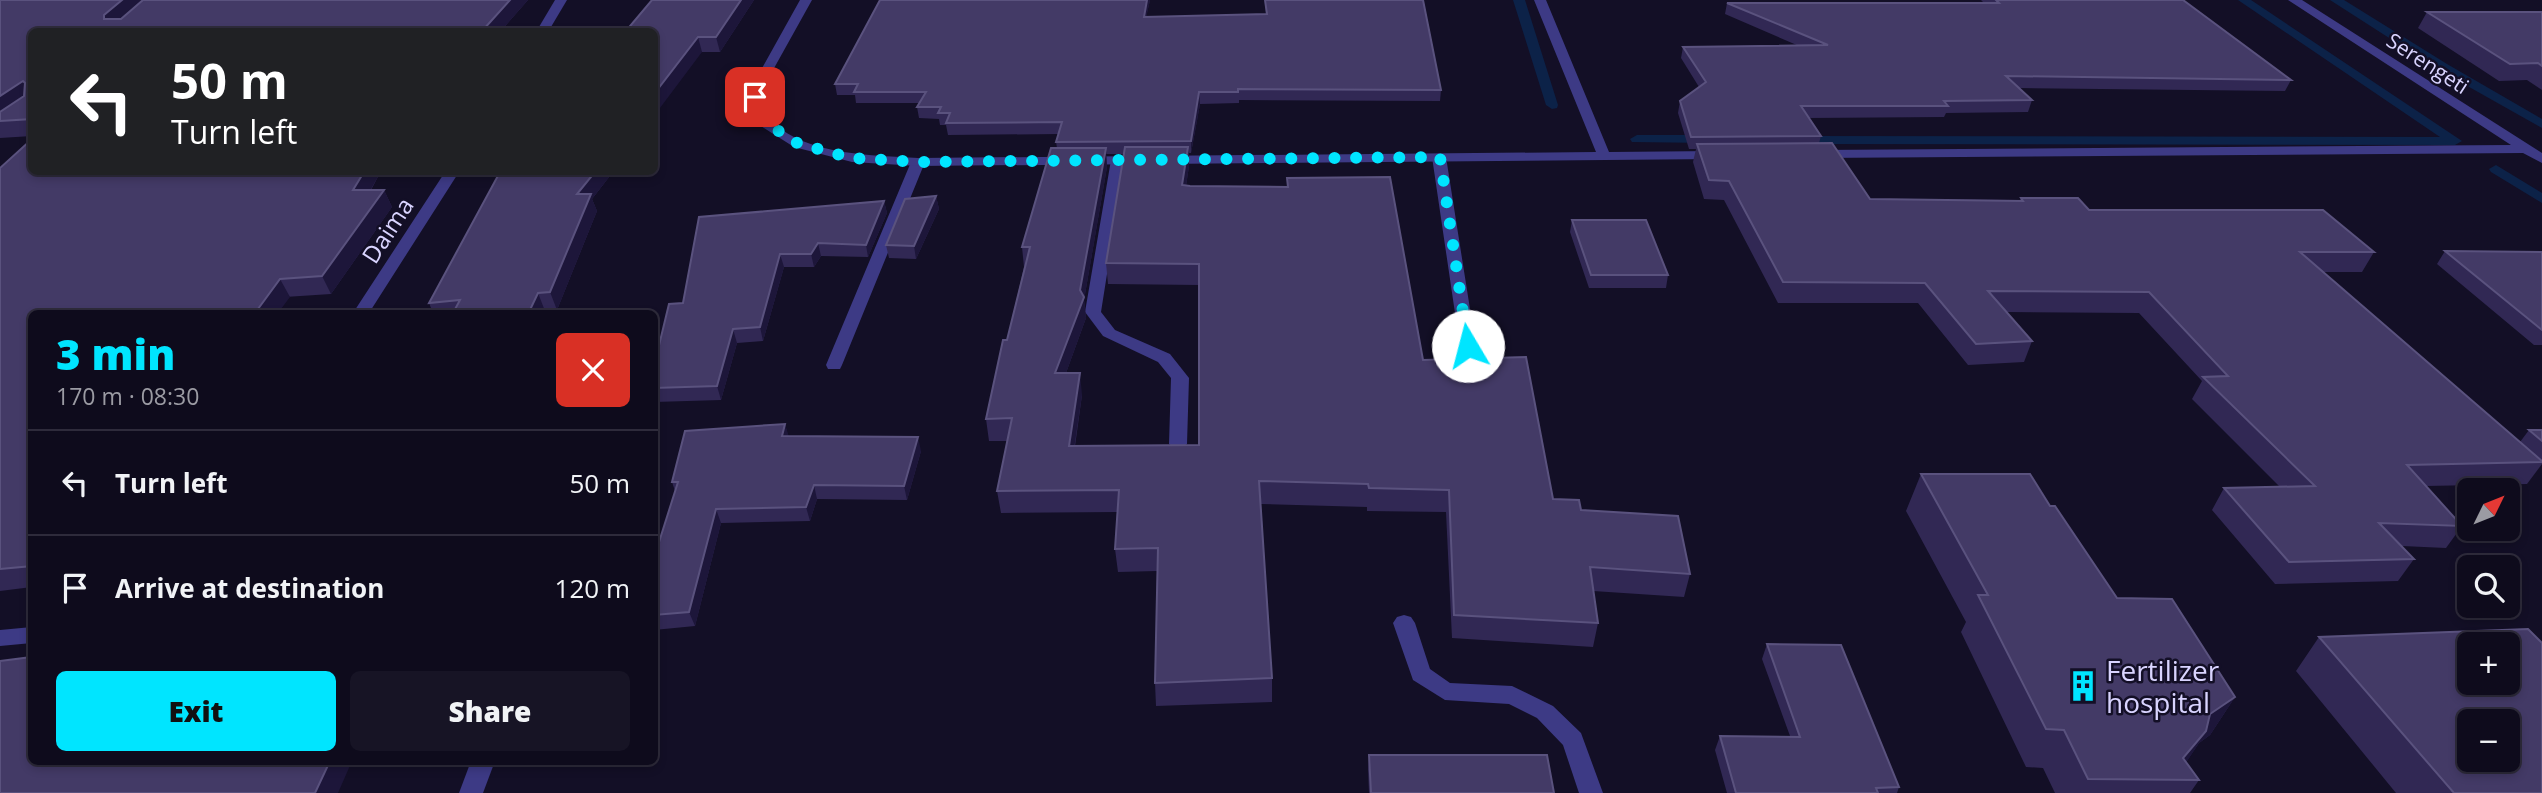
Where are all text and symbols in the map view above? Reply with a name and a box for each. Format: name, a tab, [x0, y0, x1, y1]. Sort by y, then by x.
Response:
street label: Serengeti	[2382, 26, 2474, 100]
text: 50 m	[171, 47, 288, 113]
icon: left	[56, 56, 147, 147]
pin	[725, 67, 785, 127]
icon: arrive	[736, 78, 774, 116]
text: Turn left	[171, 110, 297, 153]
street label: Daima	[353, 191, 421, 269]
position arrow	[1431, 309, 1505, 383]
text: 3 min	[56, 325, 175, 382]
button: close	[556, 333, 630, 407]
text: 170 m · 08:30	[56, 380, 199, 412]
icon: left	[56, 464, 94, 502]
text: Turn left	[115, 465, 227, 501]
text: 50 m	[569, 465, 630, 501]
north arrow	[2457, 478, 2520, 541]
map controls	[2457, 478, 2520, 772]
button: search	[2457, 555, 2520, 618]
icon: arrive	[56, 569, 94, 607]
text: Arrive at destination	[115, 570, 384, 606]
text: 120 m	[555, 570, 630, 606]
button: +	[2457, 632, 2520, 695]
place label: Fertilizer hospital	[2106, 651, 2220, 721]
building icon: Fertilizer hospital	[2066, 669, 2100, 703]
button: Exit	[56, 671, 336, 751]
button: Share	[350, 671, 630, 751]
button: −	[2457, 709, 2520, 772]

